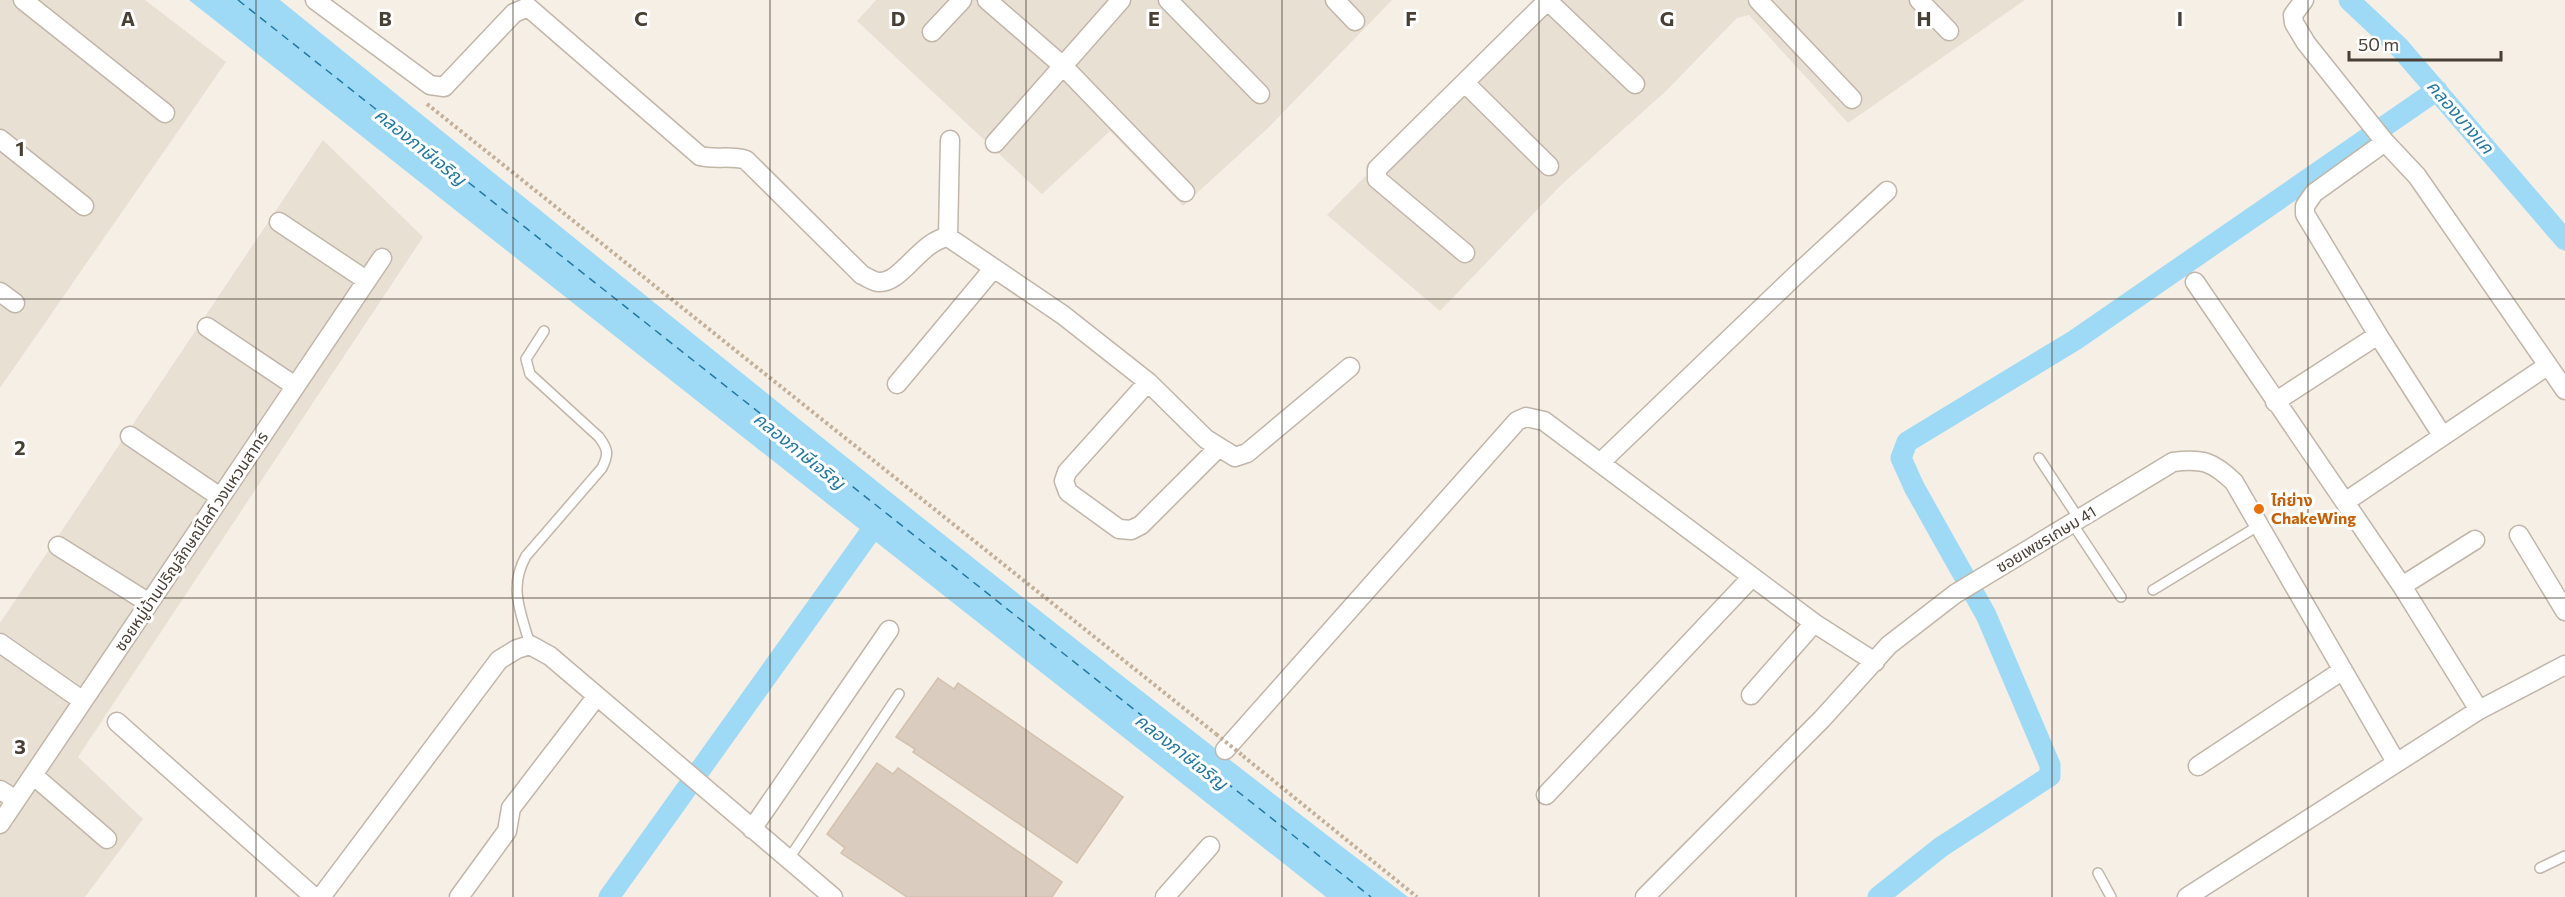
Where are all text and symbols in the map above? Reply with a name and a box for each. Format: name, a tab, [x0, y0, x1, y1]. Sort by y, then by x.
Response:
text: A	[121, 6, 135, 30]
text: B	[378, 6, 392, 30]
text: C	[634, 6, 648, 30]
text: D	[891, 6, 905, 30]
text: E	[1148, 6, 1160, 30]
text: F	[1405, 6, 1417, 30]
text: G	[1660, 6, 1674, 30]
text: H	[1917, 6, 1932, 30]
text: I	[2177, 6, 2183, 30]
scale bar	[2349, 24, 2500, 62]
text: 50 m	[2358, 33, 2399, 55]
water label: คลองบางแค	[2423, 75, 2499, 158]
water label: คลองภาษีเจริญ	[371, 103, 472, 191]
text: 1	[15, 136, 25, 160]
water label: คลองภาษีเจริญ	[750, 407, 851, 495]
street label: ซอยหมู่บ้านปริญลักษณ์ไลท์ วงแหวนสาทร	[110, 427, 272, 655]
text: 2	[14, 435, 26, 459]
place label: ไก่ย่าง ChakeWing	[2271, 490, 2356, 527]
street label: ซอยเพชรเกษม 41	[1992, 501, 2099, 576]
marker: ไก่ย่าง ChakeWing	[2252, 502, 2266, 516]
water label: คลองภาษีเจริญ	[1131, 709, 1233, 795]
text: 3	[14, 734, 26, 758]

